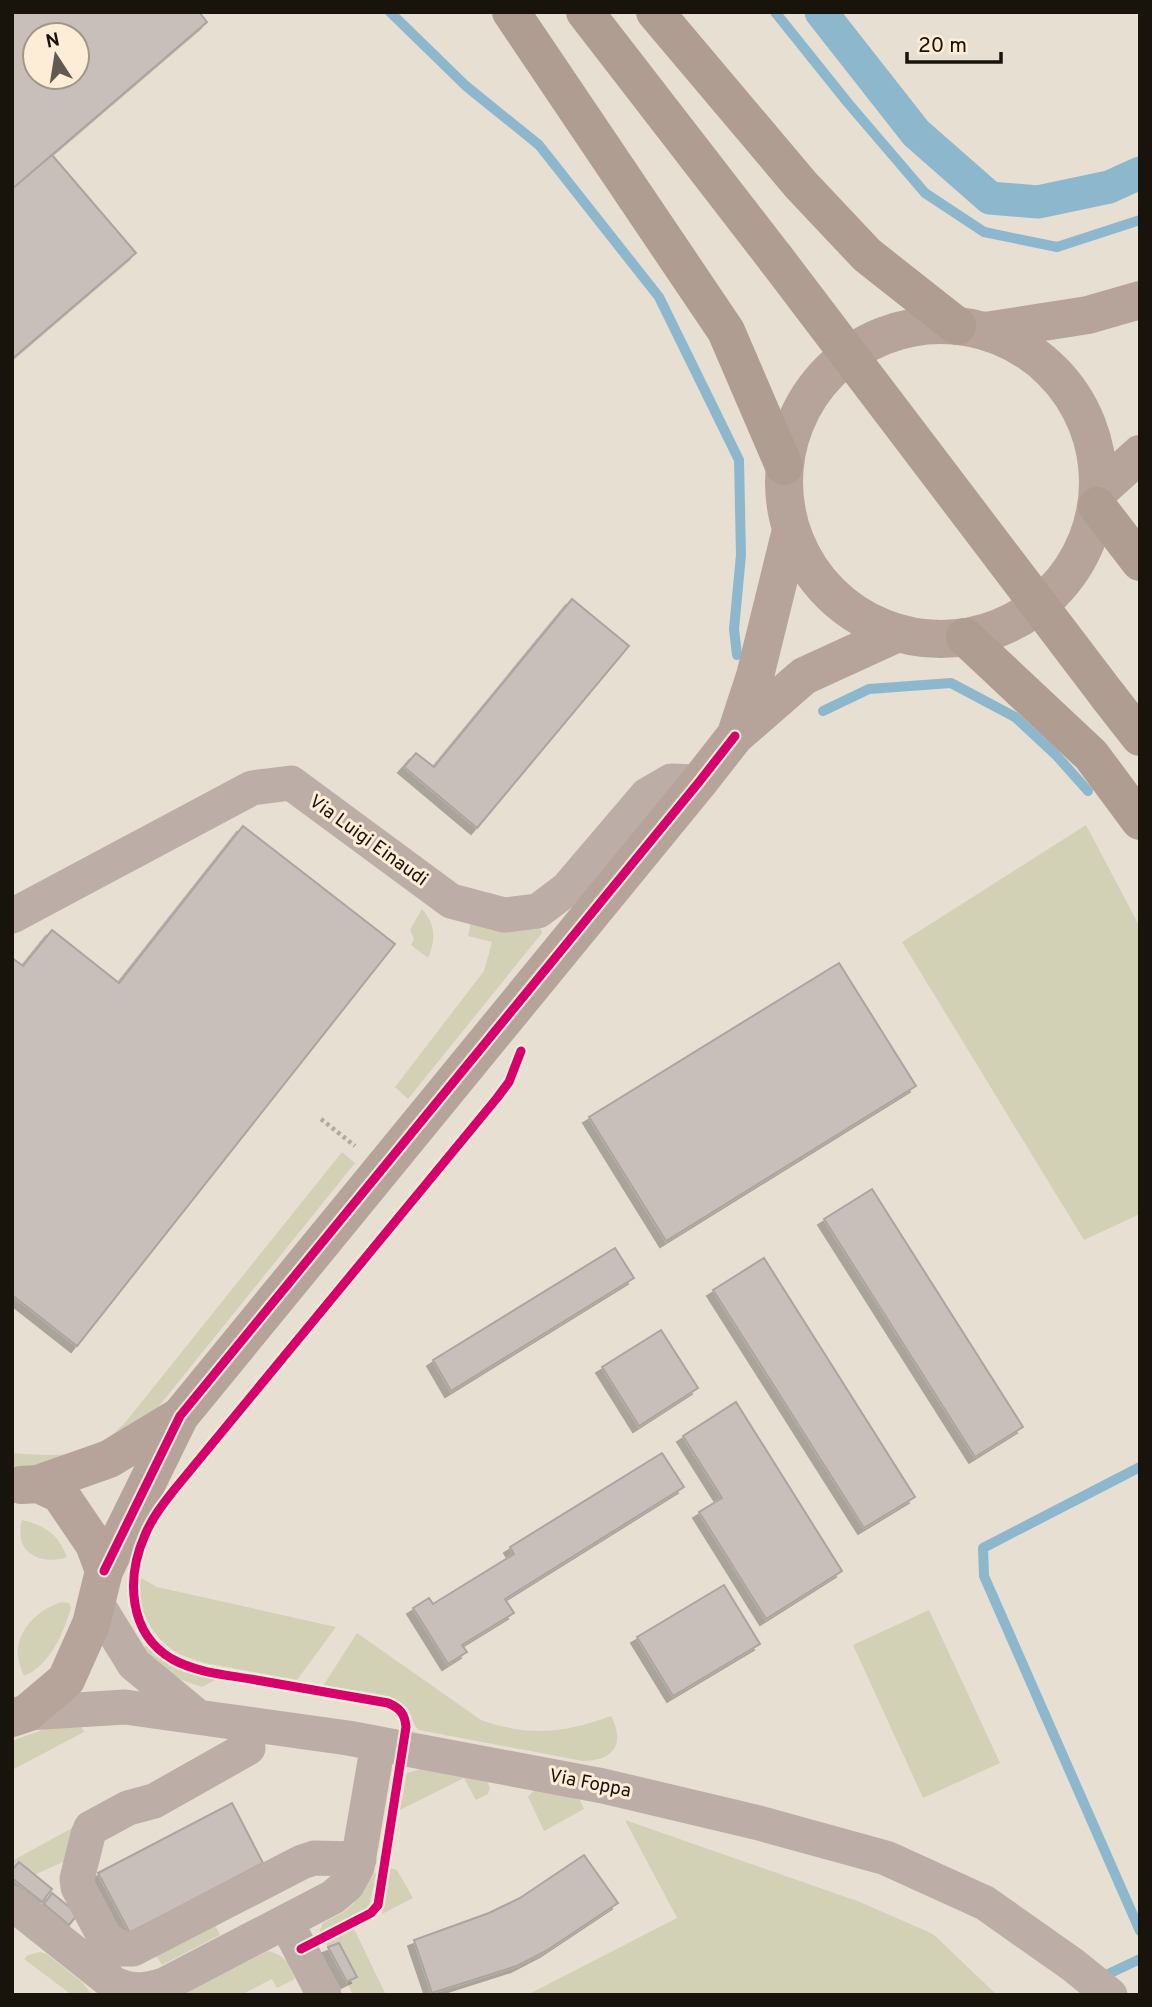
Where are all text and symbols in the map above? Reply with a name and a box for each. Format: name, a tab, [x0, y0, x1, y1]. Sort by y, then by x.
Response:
north arrow	[21, 21, 91, 91]
scale bar	[907, 21, 1002, 65]
text: N	[44, 28, 62, 54]
text: 20 m	[918, 33, 967, 60]
street label: Via Luigi Einaudi	[304, 790, 432, 892]
street label: Via Foppa	[547, 1764, 633, 1804]

